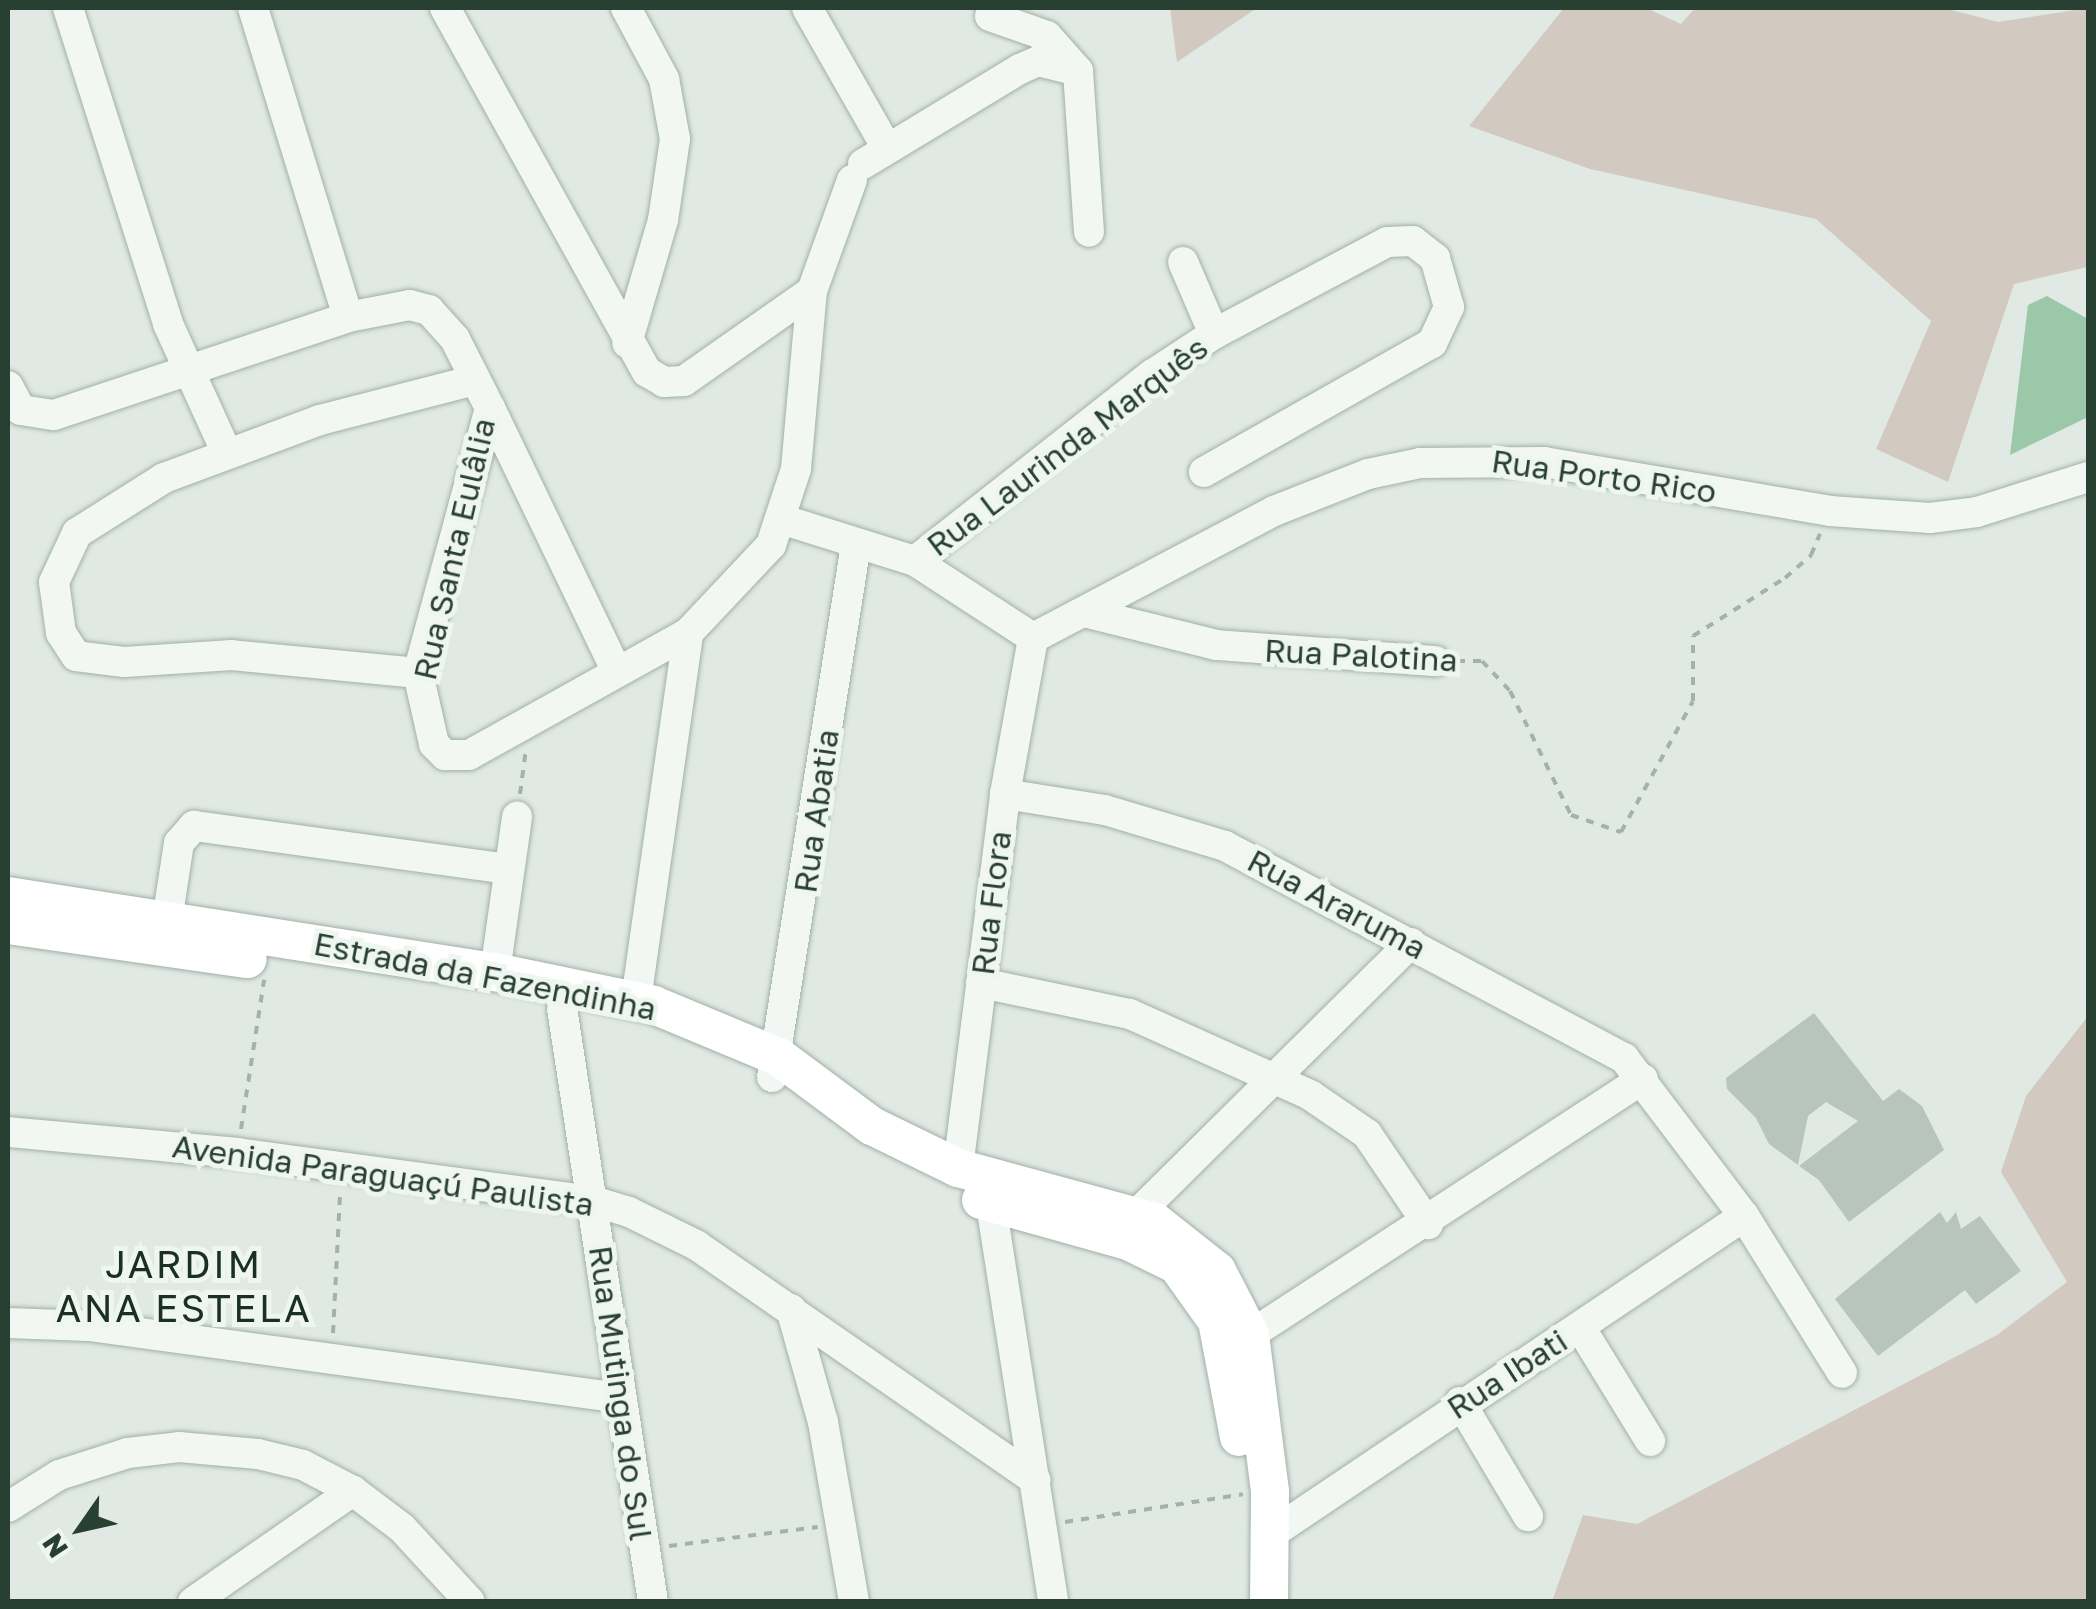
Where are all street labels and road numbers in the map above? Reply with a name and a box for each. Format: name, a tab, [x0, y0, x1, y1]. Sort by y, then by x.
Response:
street label: Rua Laurinda Marquês	[919, 328, 1215, 564]
street label: Rua Santa Eulâlia	[405, 414, 503, 684]
street label: Rua Porto Rico	[1489, 441, 1719, 511]
street label: Rua Palotina	[1263, 631, 1459, 679]
street label: Rua Abatia	[786, 727, 846, 895]
street label: Rua Flora	[963, 829, 1019, 977]
street label: Rua Araruma	[1241, 841, 1433, 967]
street label: Estrada da Fazendinha	[311, 924, 659, 1028]
street label: Avenida Paraguaçú Paulista	[170, 1126, 596, 1224]
street label: Rua Mutinga do Sul	[581, 1243, 661, 1543]
street label: Rua Ibati	[1440, 1321, 1574, 1427]

